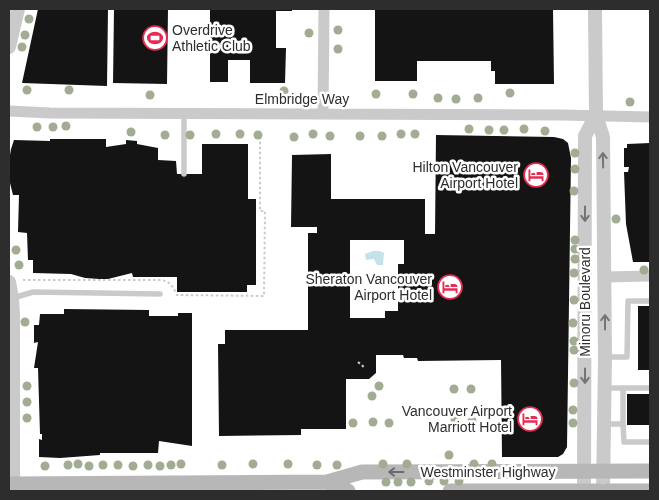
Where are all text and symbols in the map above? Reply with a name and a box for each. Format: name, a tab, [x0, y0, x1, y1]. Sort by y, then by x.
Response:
place label: Overdrive Athletic Club	[172, 22, 251, 54]
sports icon: Overdrive Athletic Club	[142, 25, 168, 51]
street label: Elmbridge Way	[255, 91, 349, 107]
one-way arrow	[598, 152, 608, 168]
place label: Hilton Vancouver Airport Hotel	[412, 159, 518, 191]
hotel icon: Hilton Vancouver Airport Hotel	[523, 162, 549, 188]
one-way arrow	[580, 206, 590, 222]
street label: Minoru Boulevard	[577, 247, 593, 357]
place label: Sheraton Vancouver Airport Hotel	[305, 271, 432, 303]
hotel icon: Sheraton Vancouver Airport Hotel	[437, 274, 463, 300]
one-way arrow	[600, 315, 610, 331]
one-way arrow	[580, 368, 590, 384]
place label: Vancouver Airport Marriott Hotel	[402, 403, 512, 435]
hotel icon: Vancouver Airport Marriott Hotel	[517, 406, 543, 432]
street label: Westminster Highway	[420, 464, 556, 480]
one-way arrow	[388, 467, 404, 477]

